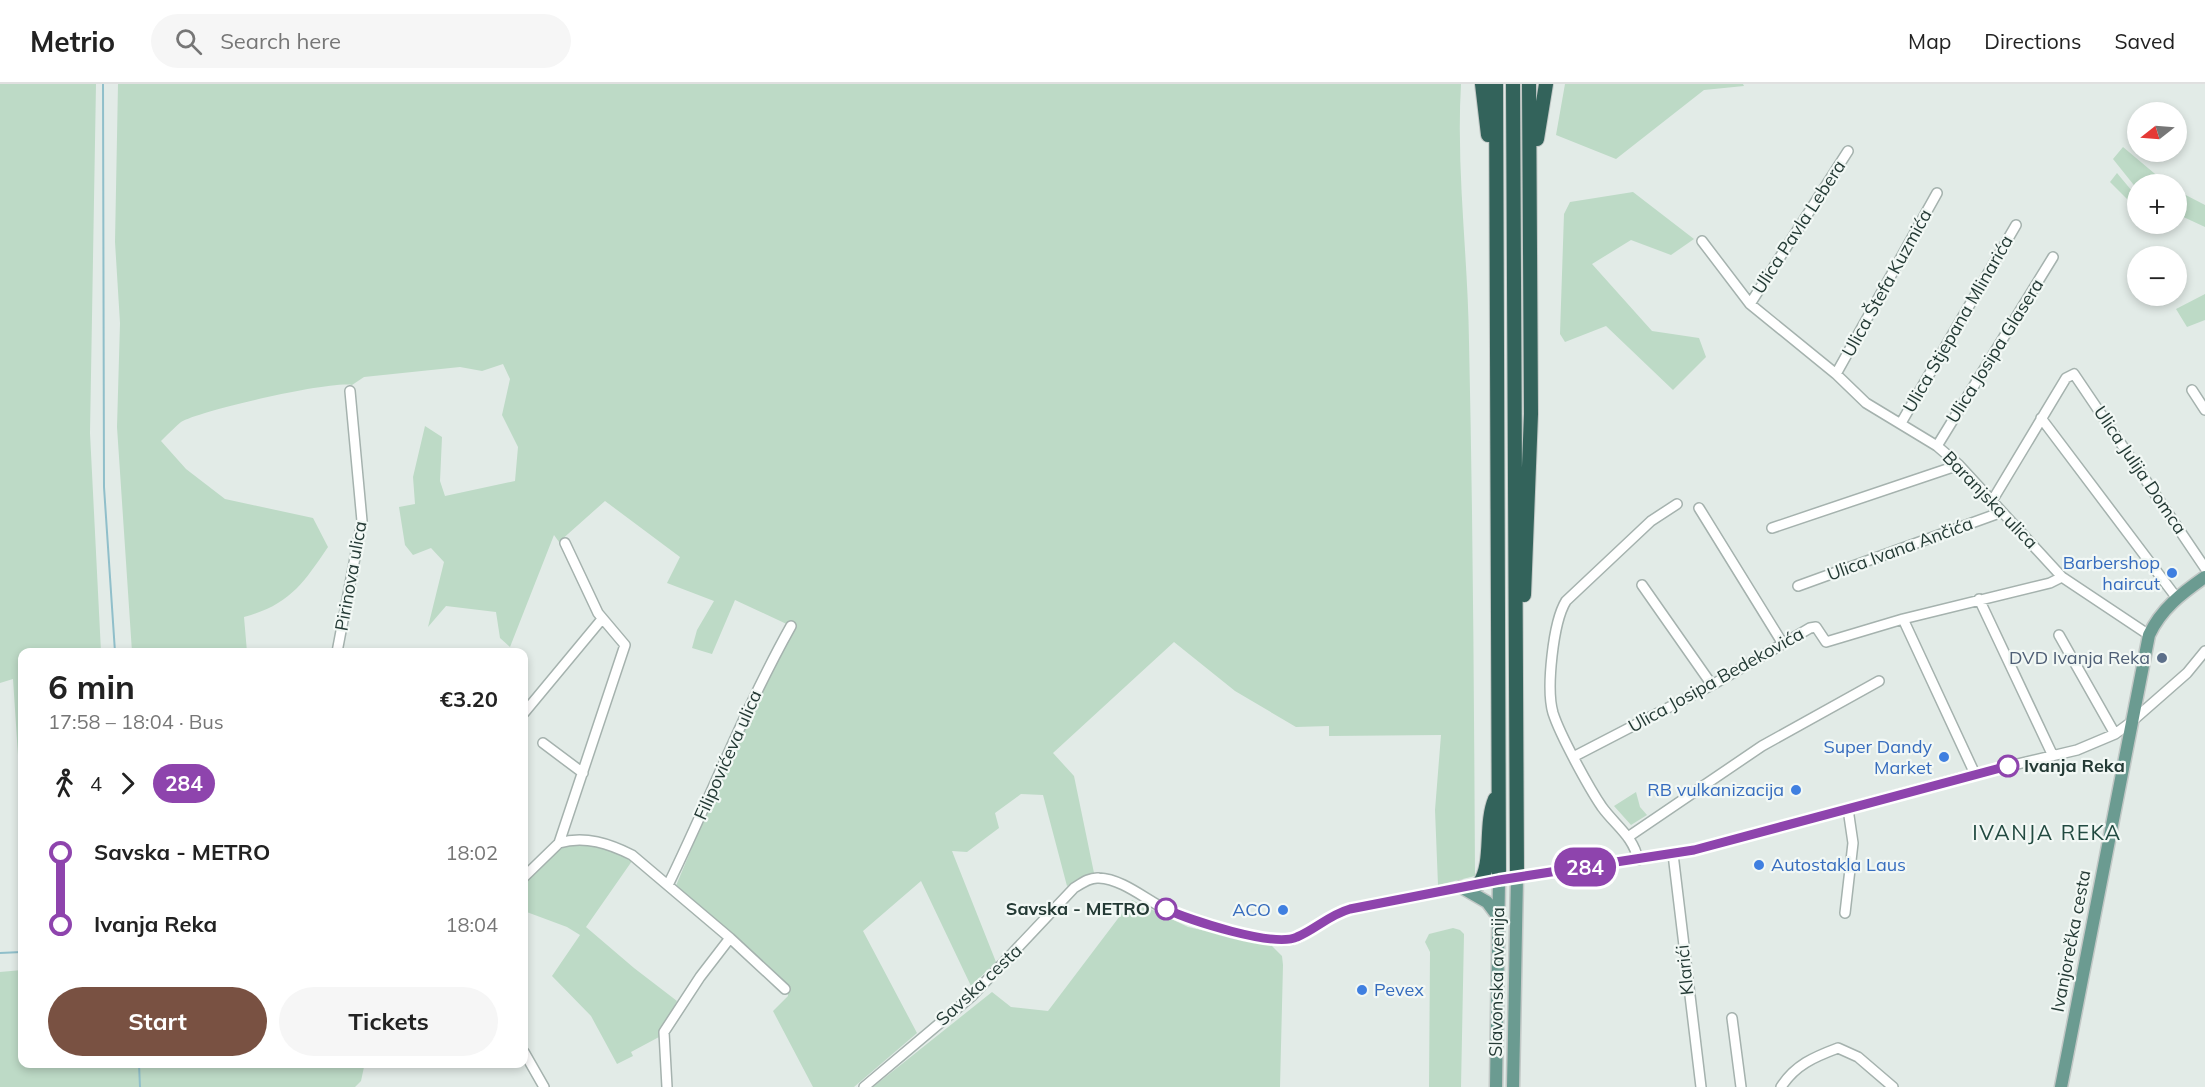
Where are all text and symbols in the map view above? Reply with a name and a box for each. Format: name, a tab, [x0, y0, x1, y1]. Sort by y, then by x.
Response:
search box	[151, 14, 571, 68]
text: Metrio	[30, 24, 115, 59]
icon: search	[172, 25, 205, 58]
text: Search here	[220, 27, 341, 55]
text: Map	[1908, 28, 1951, 54]
text: Directions	[1984, 28, 2081, 54]
text: Saved	[2114, 28, 2175, 54]
north arrow	[2127, 102, 2187, 162]
map controls	[2127, 102, 2187, 306]
street label: Ulica Pavla Lebera	[1747, 156, 1850, 298]
button: +	[2127, 174, 2187, 234]
street label: Ulica Štefa Kuzmića	[1836, 205, 1937, 361]
street label: Ulica Stjepana Mlinarića	[1897, 231, 2018, 417]
button: −	[2127, 246, 2187, 306]
street label: Ulica Josipa Glasera	[1941, 274, 2048, 427]
street label: Ulica Julija Domca	[2089, 401, 2192, 538]
street label: Baranjska ulica	[1938, 446, 2043, 553]
street label: Ulica Ivana Ančića	[1824, 511, 1976, 586]
street label: Pirinova ulica	[330, 519, 371, 633]
place label: Barbershop haircut	[2063, 551, 2160, 595]
marker: Barbershop haircut	[2165, 566, 2179, 580]
street label: Ulica Josipa Bedekovića	[1624, 622, 1808, 737]
place label: DVD Ivanja Reka	[2009, 646, 2150, 669]
marker: DVD Ivanja Reka	[2155, 651, 2169, 665]
text: 6 min	[48, 666, 135, 707]
text: €3.20	[440, 685, 498, 713]
street label: Filipovićeva ulica	[689, 686, 766, 823]
text: 17:58 – 18:04 · Bus	[48, 709, 224, 734]
place label: Super Dandy Market	[1823, 735, 1932, 779]
marker: Super Dandy Market	[1937, 750, 1951, 764]
place label: Ivanja Reka	[2024, 754, 2125, 777]
marker: Ivanja Reka	[1997, 755, 2019, 777]
icon: walk	[48, 767, 81, 800]
icon: forward	[111, 767, 144, 800]
text: 284	[165, 770, 203, 796]
text: 4	[90, 771, 102, 796]
place label: RB vulkanizacija	[1647, 778, 1784, 801]
marker: RB vulkanizacija	[1789, 783, 1803, 797]
district label: IVANJA REKA	[1972, 819, 2122, 845]
text: Savska - METRO	[94, 838, 270, 866]
text: 18:02	[445, 840, 498, 865]
line badge: 284	[1550, 848, 1620, 886]
place label: Autostakla Laus	[1771, 853, 1906, 876]
text: 284	[1566, 854, 1604, 880]
marker: Autostakla Laus	[1752, 858, 1766, 872]
street label: Ivanjorečka cesta	[2045, 868, 2096, 1014]
place label: Savska - METRO	[1006, 897, 1150, 920]
marker: Savska - METRO	[1155, 898, 1177, 920]
place label: ACO	[1232, 898, 1271, 921]
marker: ACO	[1276, 903, 1290, 917]
street label: Slavonska avenija	[1484, 907, 1509, 1057]
text: Ivanja Reka	[94, 910, 217, 938]
text: 18:04	[445, 912, 498, 937]
street label: Savska cesta	[931, 939, 1026, 1030]
street label: Klarići	[1670, 944, 1699, 996]
place label: Pevex	[1374, 978, 1424, 1001]
marker: Pevex	[1355, 983, 1369, 997]
button: Start	[48, 987, 267, 1056]
button: Tickets	[279, 987, 498, 1056]

